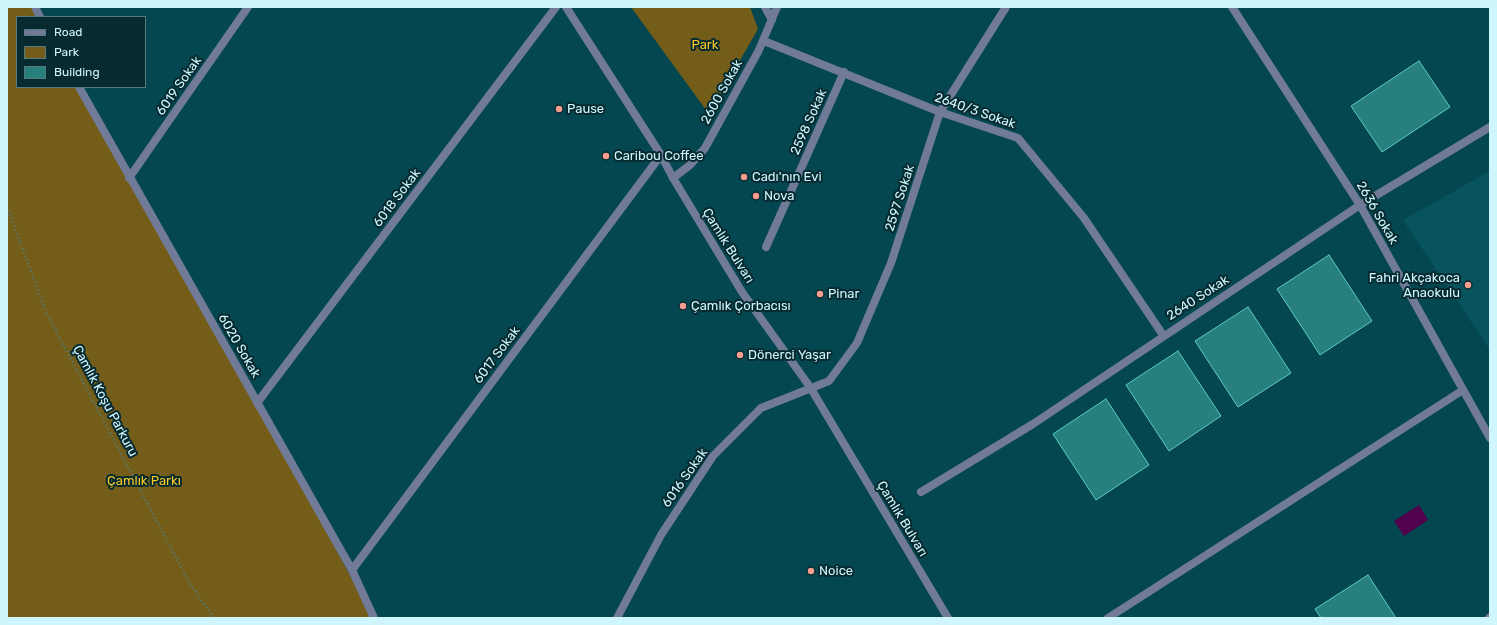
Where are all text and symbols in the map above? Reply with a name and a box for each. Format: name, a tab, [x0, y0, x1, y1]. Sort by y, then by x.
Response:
legend	[16, 16, 146, 88]
text: Road	[54, 25, 82, 39]
park label: Park	[691, 37, 719, 53]
text: Park	[54, 45, 79, 59]
street label: 6019 Sokak	[153, 53, 205, 119]
street label: 2600 Sokak	[698, 57, 746, 127]
text: Building	[54, 65, 100, 79]
street label: 2598 Sokak	[788, 87, 830, 157]
street label: 2640/3 Sokak	[932, 90, 1018, 132]
place label: Pause	[567, 101, 604, 117]
marker: Pause	[554, 104, 564, 114]
place label: Caribou Coffee	[614, 148, 704, 164]
marker: Caribou Coffee	[601, 151, 611, 161]
street label: 2597 Sokak	[882, 163, 918, 233]
street label: 6018 Sokak	[370, 166, 424, 230]
place label: Cadı'nın Evi	[752, 169, 822, 185]
marker: Cadı'nın Evi	[739, 172, 749, 182]
street label: 2636 Sokak	[1353, 179, 1401, 247]
place label: Nova	[764, 188, 794, 204]
marker: Nova	[751, 191, 761, 201]
street label: Çamlık Bulvarı	[699, 206, 757, 286]
place label: Fahri Akçakoca Anaokulu	[1369, 270, 1460, 301]
street label: 2640 Sokak	[1164, 272, 1232, 324]
marker: Fahri Akçakoca Anaokulu	[1463, 280, 1473, 290]
place label: Pinar	[828, 286, 859, 302]
marker: Pinar	[815, 289, 825, 299]
place label: Çamlık Çorbacısı	[691, 298, 791, 314]
marker: Çamlık Çorbacısı	[678, 301, 688, 311]
street label: 6020 Sokak	[214, 311, 264, 381]
street label: 6017 Sokak	[470, 323, 524, 387]
street label: Çamlık Koşu Parkuru	[69, 343, 141, 459]
place label: Dönerci Yaşar	[748, 347, 831, 363]
marker: Dönerci Yaşar	[735, 350, 745, 360]
street label: 6016 Sokak	[659, 445, 711, 511]
park label: Çamlık Parkı	[107, 473, 181, 489]
street label: Çamlık Bulvarı	[873, 478, 931, 560]
place label: Noice	[819, 563, 853, 579]
marker: Noice	[806, 566, 816, 576]

